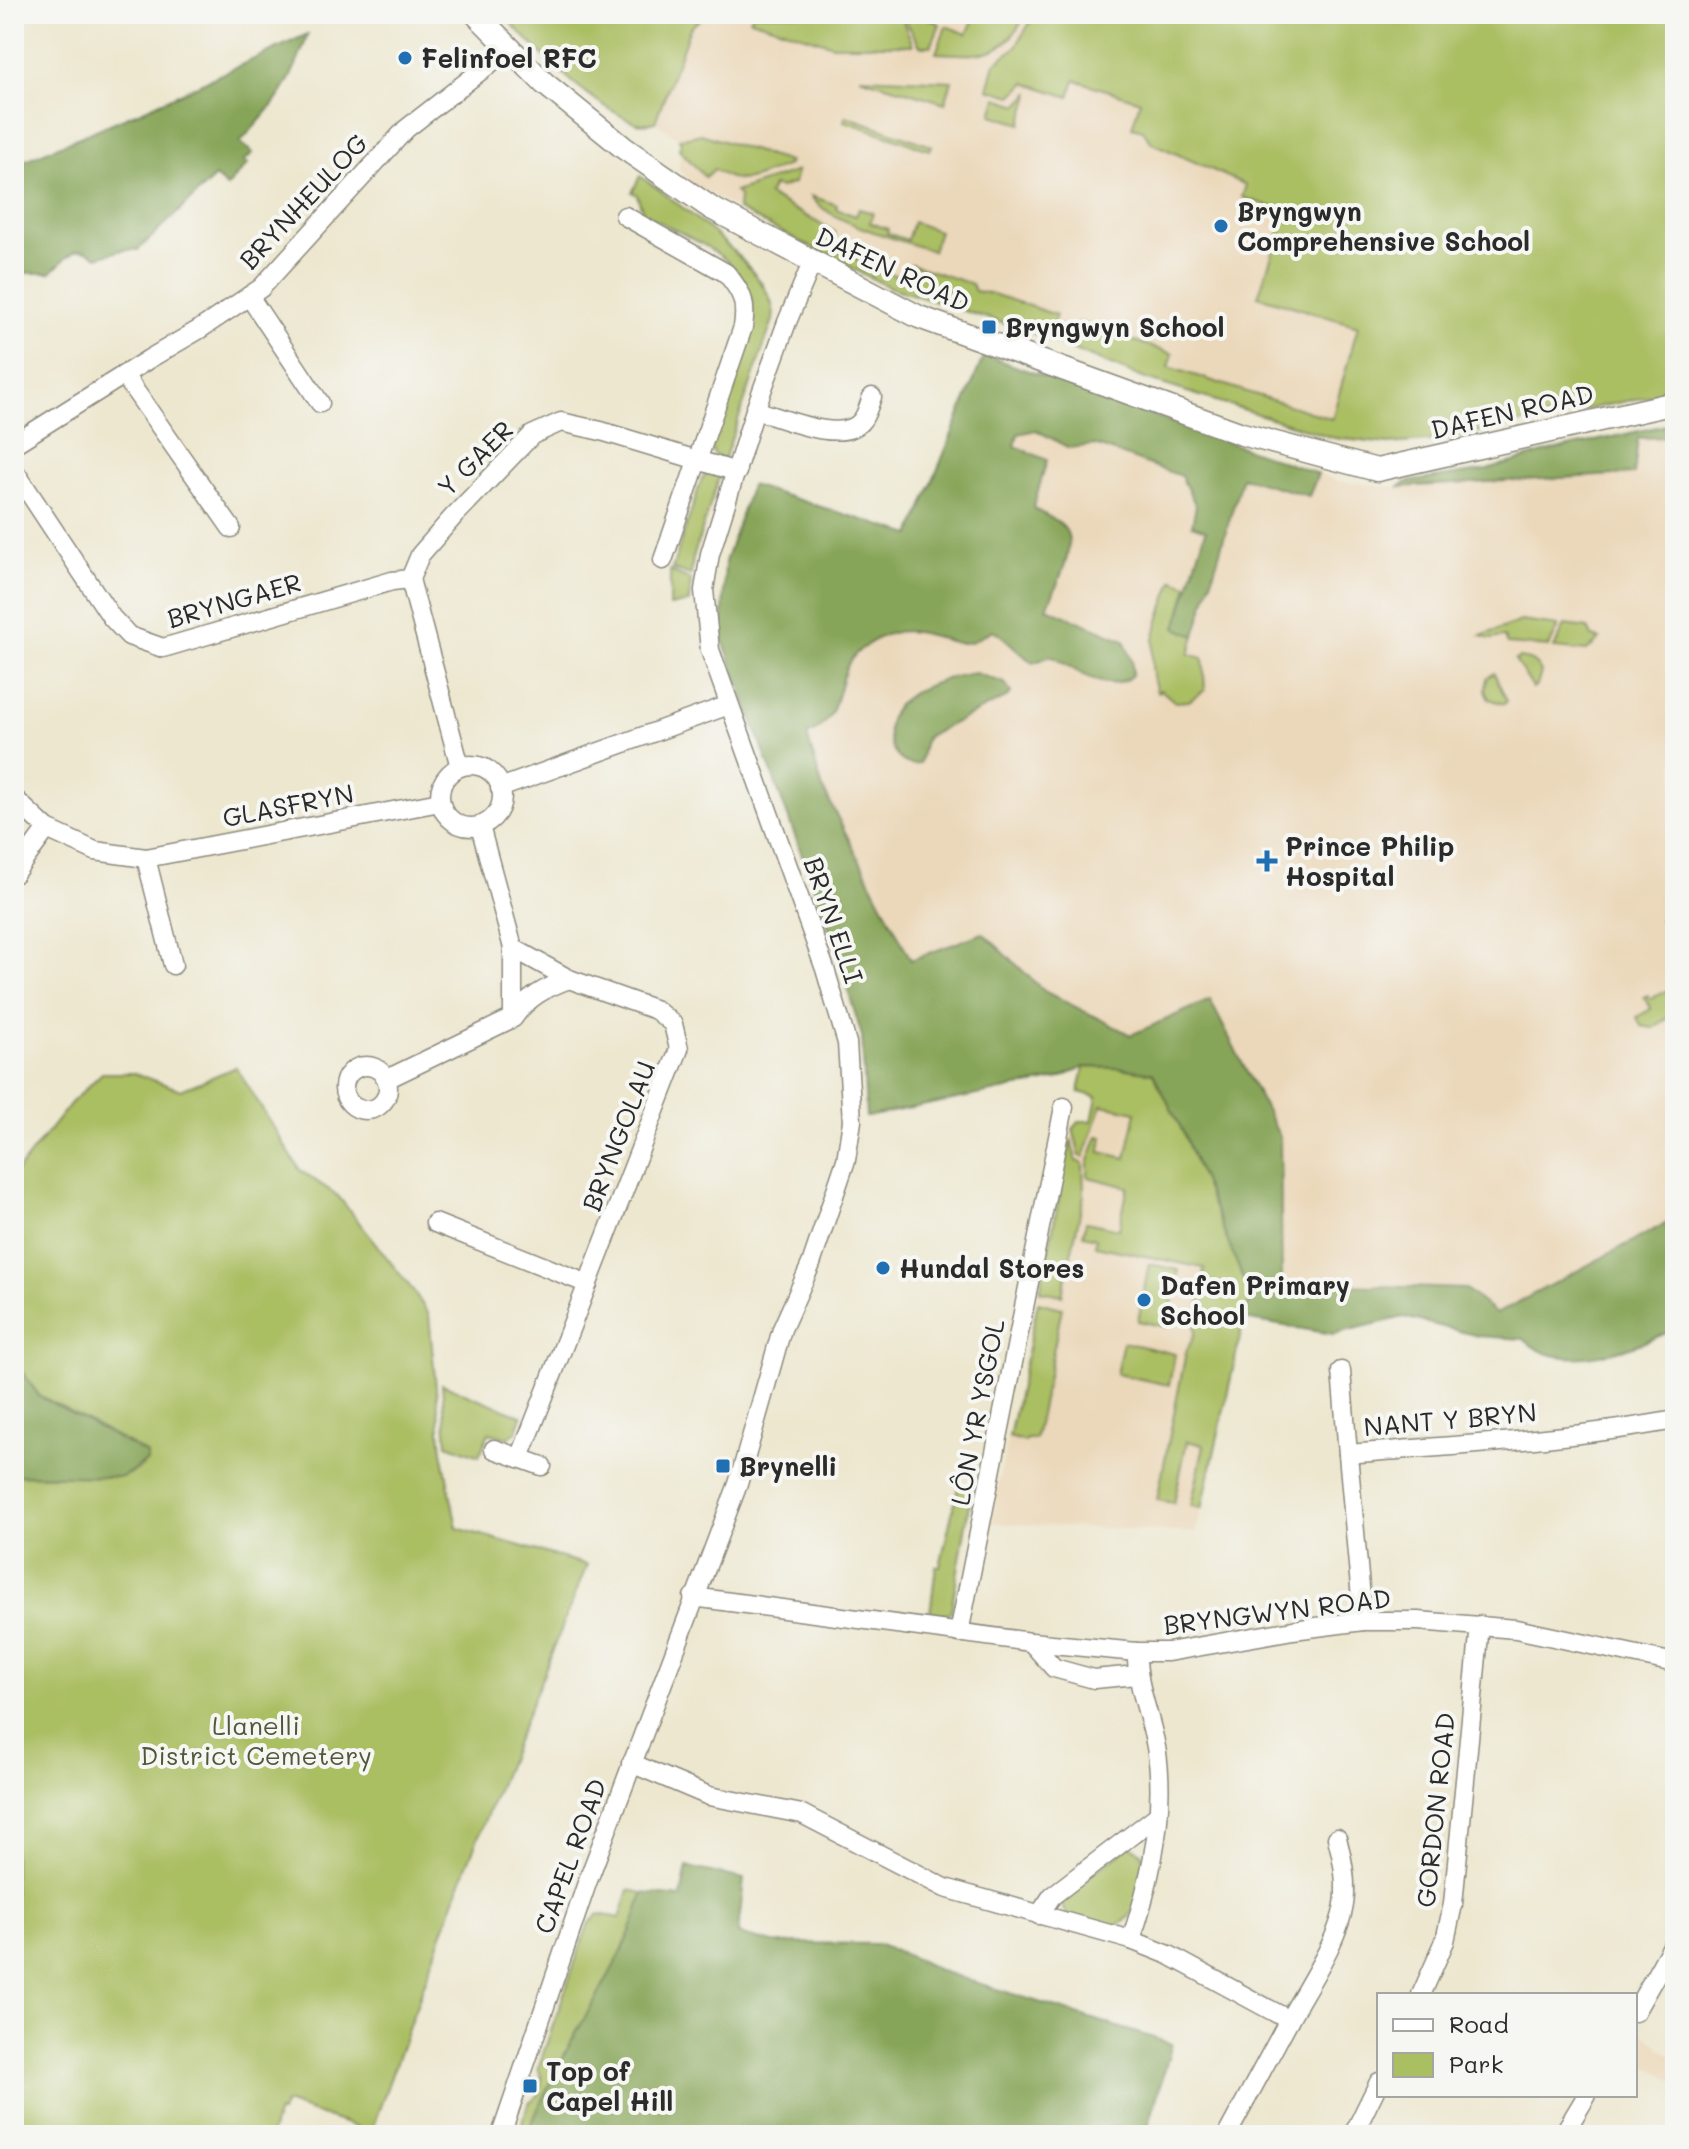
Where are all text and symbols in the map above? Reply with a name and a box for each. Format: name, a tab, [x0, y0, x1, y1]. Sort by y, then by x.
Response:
place label: Felinfoel RFC	[421, 41, 597, 75]
marker: Felinfoel RFC	[396, 49, 414, 67]
street label: BRYNHEULOG	[231, 126, 375, 276]
place label: Bryngwyn Comprehensive School	[1237, 194, 1530, 258]
marker: Bryngwyn Comprehensive School	[1212, 217, 1230, 235]
street label: DAFEN ROAD	[811, 219, 975, 319]
place label: Bryngwyn School	[1005, 310, 1225, 344]
marker: Bryngwyn School	[980, 318, 998, 336]
street label: DAFEN ROAD	[1427, 376, 1597, 446]
street label: Y GAER	[430, 413, 520, 503]
street label: BRYNGAER	[163, 565, 305, 635]
street label: GLASFRYN	[219, 776, 357, 834]
place label: Prince Philip Hospital	[1285, 829, 1454, 893]
marker: Prince Philip Hospital	[1256, 850, 1278, 872]
street label: BRYN ELLI	[797, 853, 871, 987]
street label: BRYNGOLAU	[574, 1056, 662, 1216]
place label: Hundal Stores	[899, 1251, 1084, 1285]
marker: Hundal Stores	[874, 1259, 892, 1277]
place label: Dafen Primary School	[1160, 1268, 1350, 1332]
marker: Dafen Primary School	[1135, 1291, 1153, 1309]
street label: LÔN YR YSGOL	[942, 1316, 1012, 1508]
street label: NANT Y BRYN	[1362, 1395, 1538, 1443]
place label: Brynelli	[739, 1449, 837, 1483]
marker: Brynelli	[714, 1457, 732, 1475]
street label: BRYNGWYN ROAD	[1161, 1580, 1393, 1642]
park label: Llanelli District Cemetery	[140, 1708, 372, 1772]
street label: GORDON ROAD	[1408, 1711, 1462, 1909]
street label: CAPEL ROAD	[526, 1774, 614, 1938]
legend	[1377, 1993, 1637, 2097]
text: Road	[1449, 2008, 1509, 2039]
text: Park	[1449, 2048, 1503, 2079]
place label: Top of Capel Hill	[546, 2054, 673, 2118]
marker: Top of Capel Hill	[521, 2077, 539, 2095]

